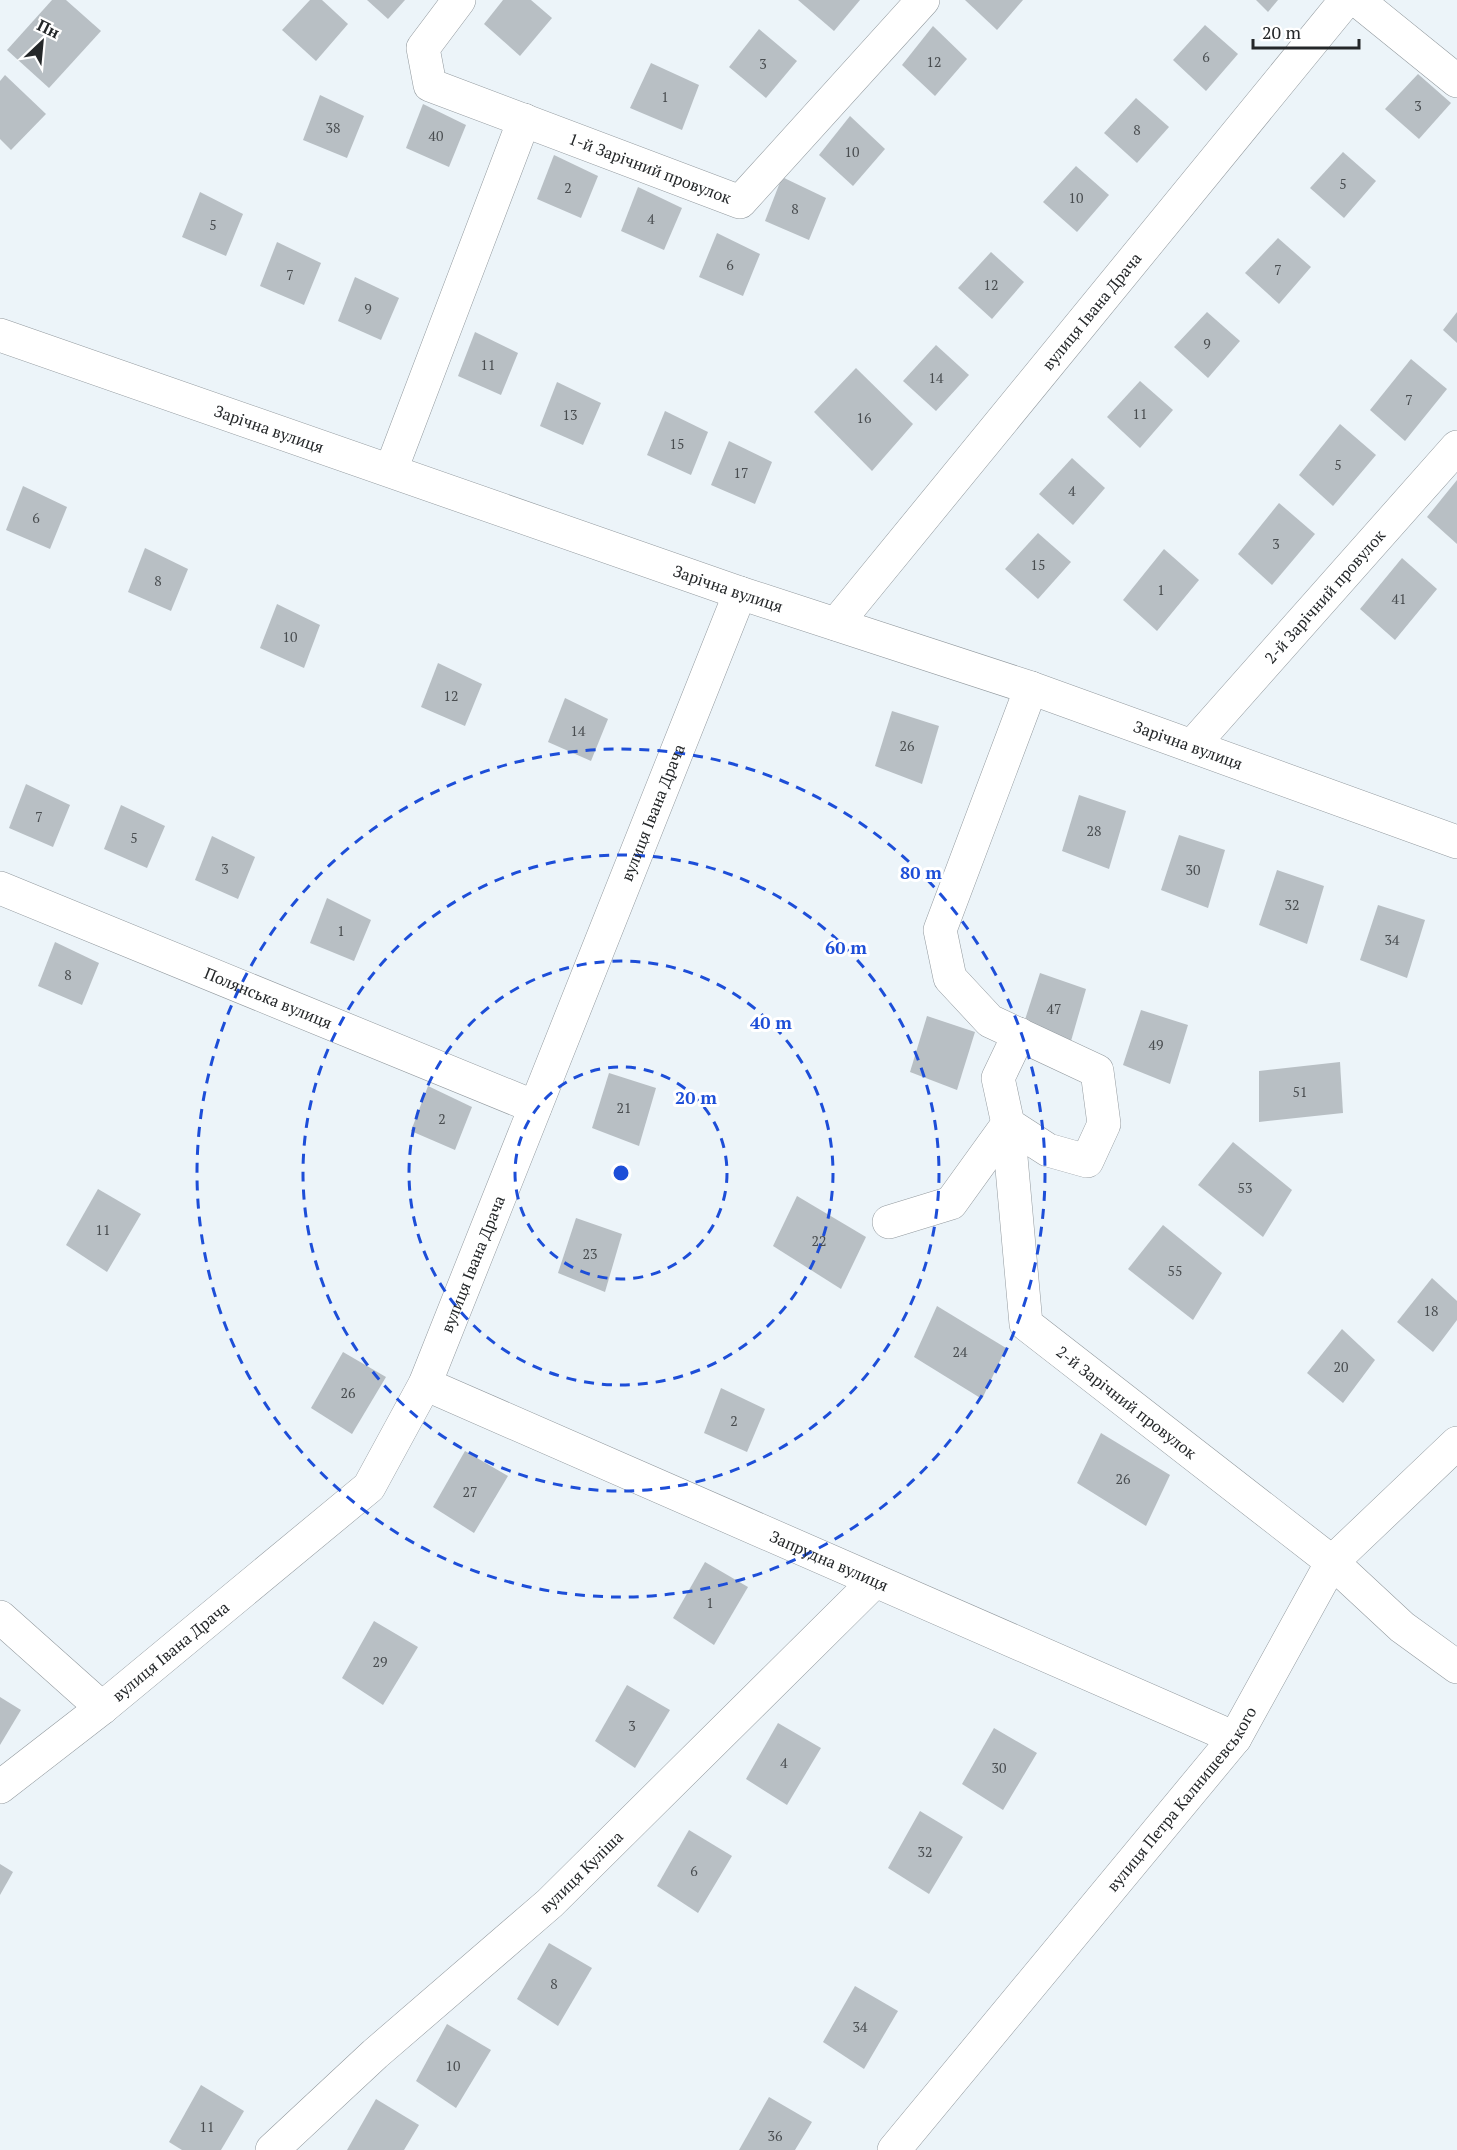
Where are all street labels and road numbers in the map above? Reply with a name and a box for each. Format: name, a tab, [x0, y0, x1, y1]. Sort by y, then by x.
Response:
street label: 1-й Зарічний провулок	[566, 127, 735, 209]
street label: вулиця Івана Драча	[1037, 248, 1146, 375]
street label: Зарічна вулиця	[211, 400, 327, 458]
street label: 2-й Зарічний провулок	[1259, 524, 1390, 668]
street label: Зарічна вулиця	[670, 560, 786, 617]
street label: Зарічна вулиця	[1131, 715, 1246, 775]
street label: вулиця Івана Драча	[615, 741, 690, 884]
street label: Полянська вулиця	[201, 962, 336, 1034]
street label: вулиця Івана Драча	[436, 1192, 510, 1336]
street label: 2-й Зарічний провулок	[1052, 1341, 1202, 1464]
street label: Запрудна вулиця	[766, 1525, 892, 1596]
street label: вулиця Івана Драча	[107, 1596, 234, 1706]
street label: вулиця Петра Калнишевського	[1101, 1702, 1261, 1896]
street label: вулиця Куліша	[535, 1826, 628, 1918]

